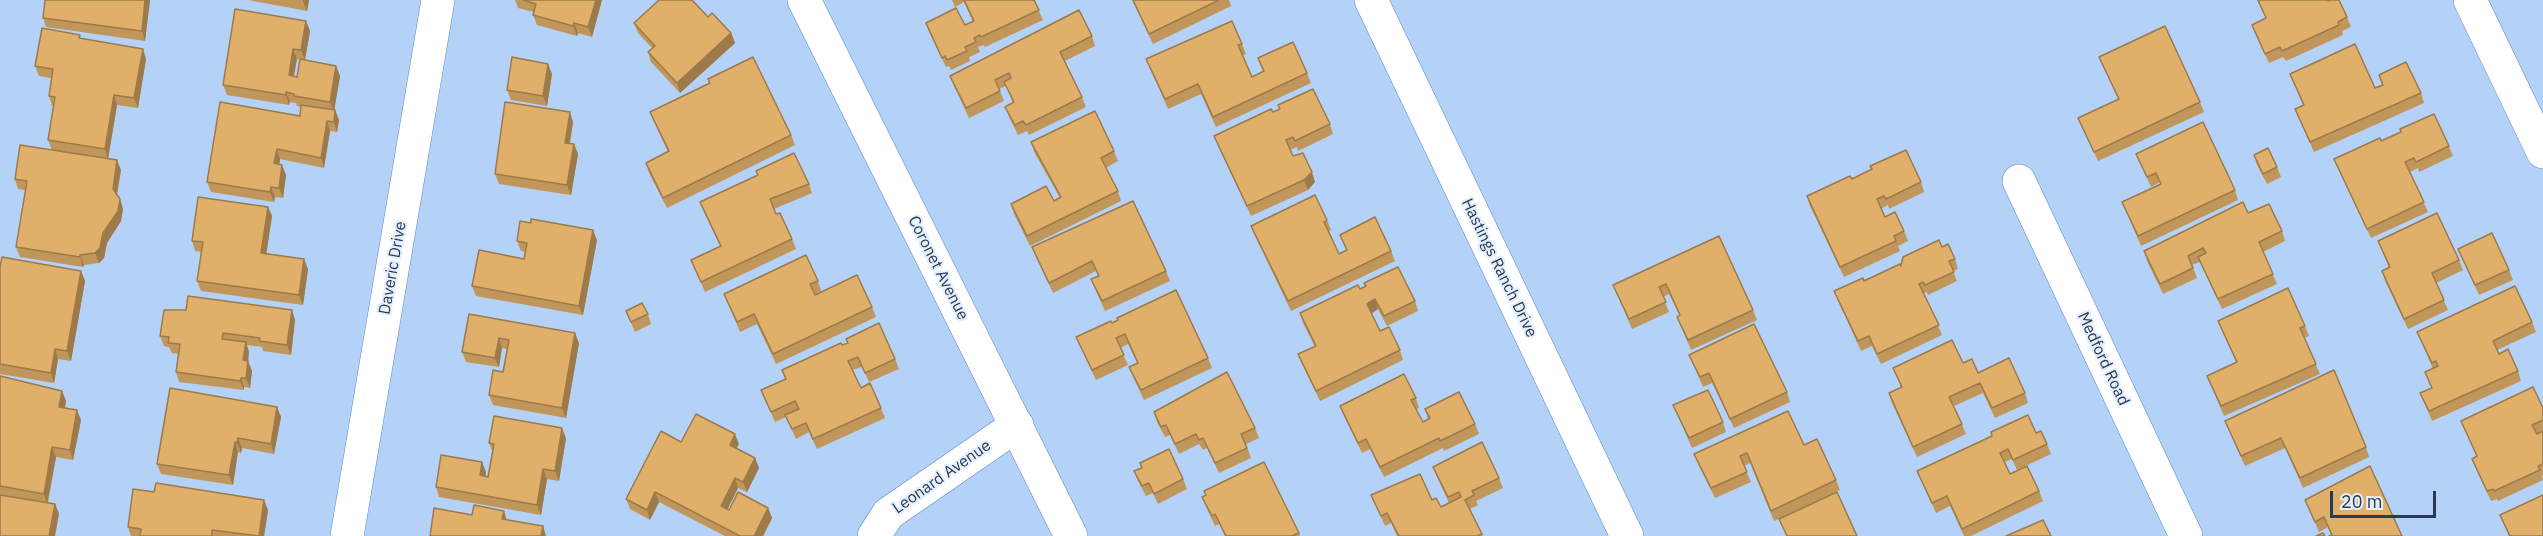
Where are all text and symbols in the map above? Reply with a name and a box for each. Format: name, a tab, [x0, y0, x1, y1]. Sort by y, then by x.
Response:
street label: Hastings Ranch Drive	[1457, 195, 1541, 341]
street label: Coronet Avenue	[903, 213, 973, 323]
street label: Daveric Drive	[375, 220, 411, 316]
street label: Medford Road	[2073, 309, 2133, 409]
street label: Leonard Avenue	[889, 436, 995, 518]
scale bar	[2333, 479, 2440, 517]
text: 20 m	[2341, 490, 2383, 513]

